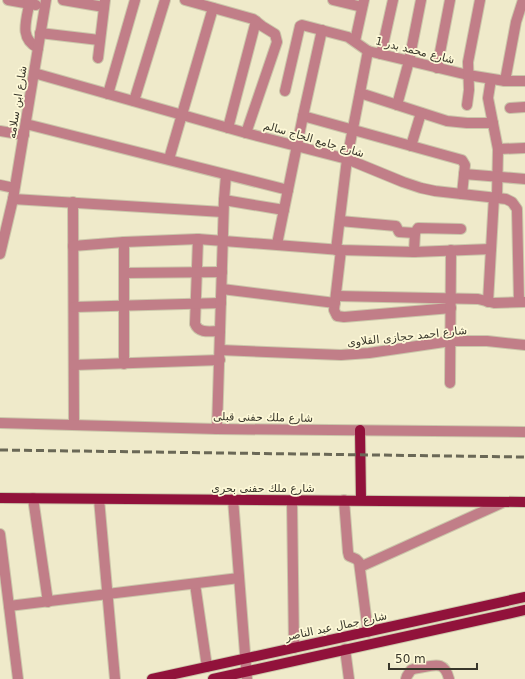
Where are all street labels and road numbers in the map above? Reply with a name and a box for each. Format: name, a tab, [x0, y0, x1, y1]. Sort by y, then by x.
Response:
street label: شارع محمد بدر 1	[374, 34, 456, 67]
street label: شارع ابن سلامه	[5, 65, 30, 139]
street label: شارع جامع الحاج سالم	[262, 119, 366, 160]
street label: شارع احمد حجازى القلاوى	[346, 324, 468, 349]
street label: شارع ملك حفنى قبلى	[213, 410, 313, 425]
street label: شارع ملك حفنى بحرى	[211, 482, 315, 495]
street label: شارع جمال عبد الناصر	[283, 609, 388, 644]

